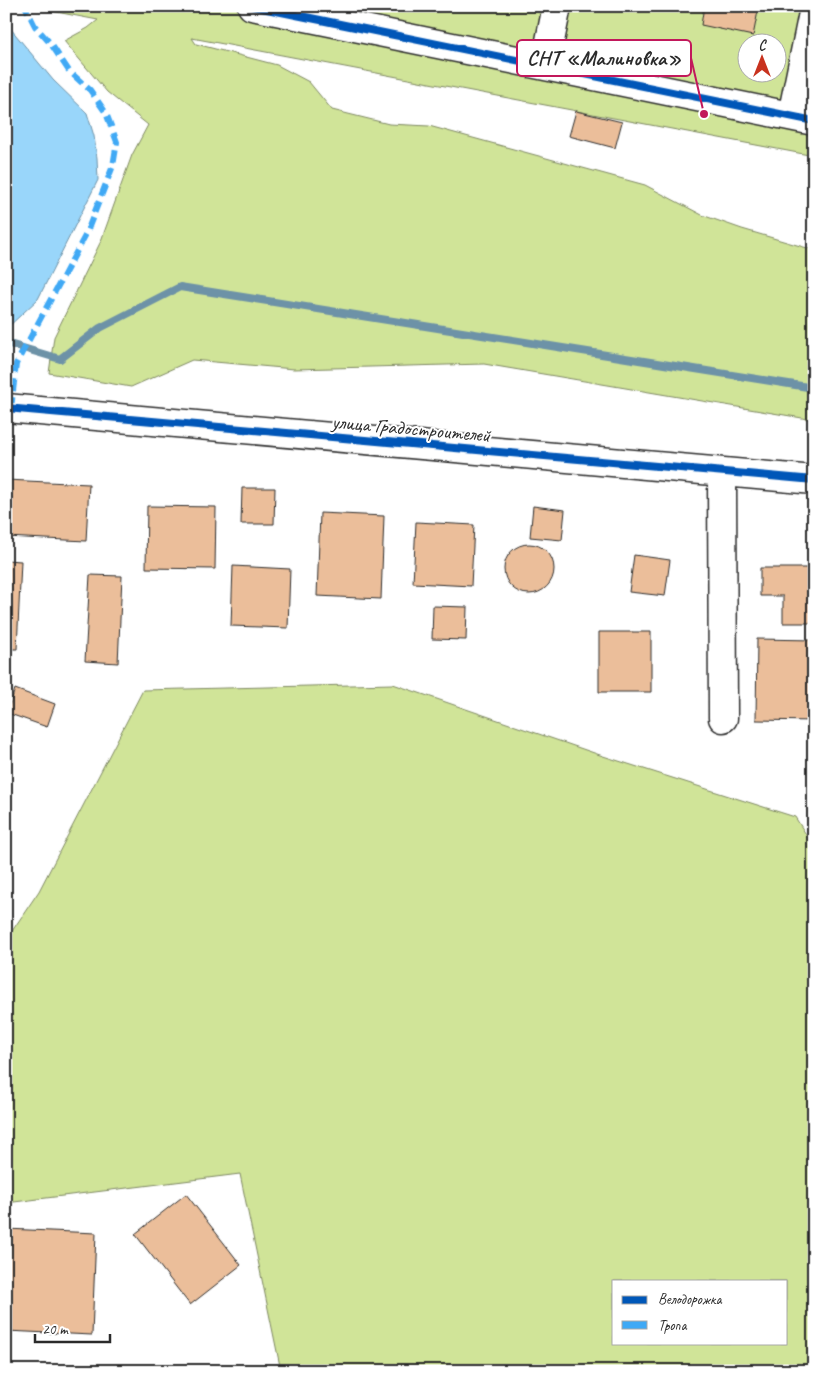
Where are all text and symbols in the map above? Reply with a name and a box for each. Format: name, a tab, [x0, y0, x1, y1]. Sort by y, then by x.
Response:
north arrow	[738, 32, 788, 82]
text: С	[759, 37, 768, 54]
callout: СНТ «Малиновка»	[517, 40, 691, 76]
text: СНТ «Малиновка»	[527, 45, 681, 71]
street label: улица Градостроителей	[330, 409, 493, 448]
legend	[612, 1280, 788, 1344]
text: Велодорожка	[658, 1290, 722, 1309]
scale bar	[35, 1312, 110, 1344]
text: Тропа	[658, 1316, 687, 1335]
text: 20 m	[42, 1320, 69, 1339]

